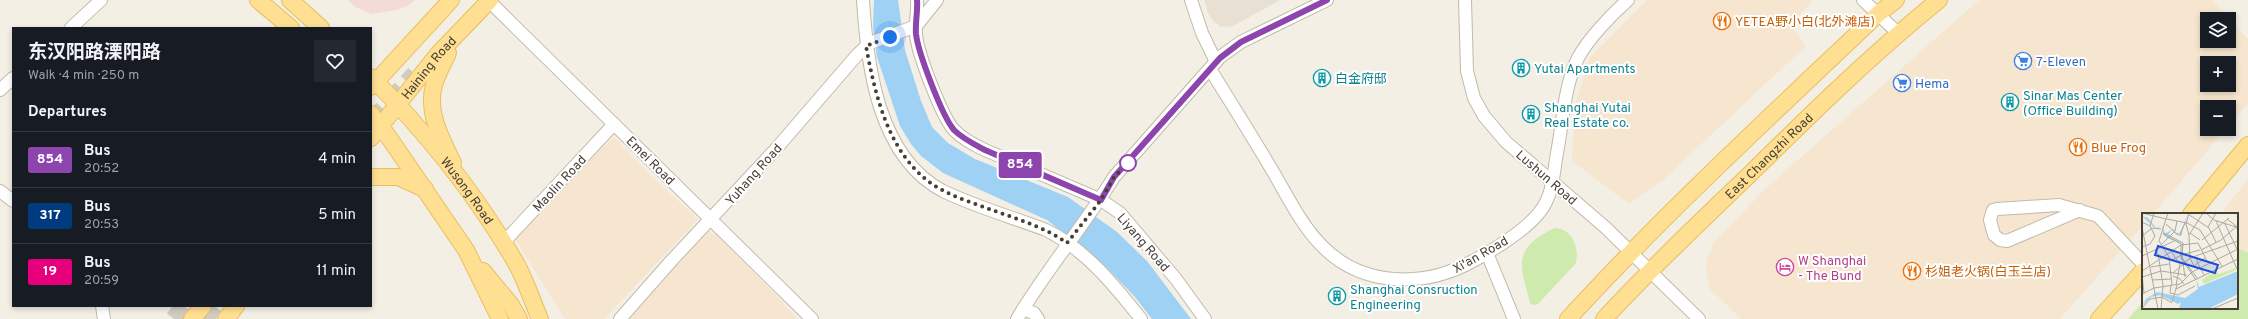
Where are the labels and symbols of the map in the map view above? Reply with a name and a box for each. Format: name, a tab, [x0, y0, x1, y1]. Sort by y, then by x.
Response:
restaurant icon: YETEA野小白(北外滩店)	[1712, 11, 1732, 31]
place label: YETEA野小白(北外滩店)	[1735, 14, 1875, 31]
your location	[880, 27, 900, 47]
street label: Haining Road	[399, 34, 461, 103]
supermarket icon: 7-Eleven	[2013, 51, 2033, 71]
place label: 7-Eleven	[2036, 55, 2086, 71]
building icon: Yutai Apartments	[1511, 58, 1531, 78]
place label: Yutai Apartments	[1534, 62, 1636, 78]
building icon: 白金府邸	[1312, 68, 1332, 88]
place label: 白金府邸	[1335, 71, 1387, 88]
supermarket icon: Hema	[1892, 73, 1912, 93]
place label: Hema	[1915, 77, 1949, 93]
place label: Sinar Mas Center (Office Building)	[2023, 89, 2122, 120]
building icon: Sinar Mas Center (Office Building)	[2000, 92, 2020, 112]
place label: Shanghai Yutai Real Estate co.	[1544, 101, 1631, 132]
building icon: Shanghai Yutai Real Estate co.	[1521, 104, 1541, 124]
street label: East Changzhi Road	[1723, 111, 1817, 204]
street label: Emei Road	[622, 134, 677, 189]
restaurant icon: Blue Frog	[2068, 137, 2088, 157]
street label: Yuhang Road	[723, 141, 786, 209]
place label: Blue Frog	[2091, 141, 2146, 157]
street label: Lushun Road	[1512, 148, 1580, 209]
line badge: 854	[997, 152, 1043, 178]
street label: Maolin Road	[530, 153, 591, 216]
unlabelled marker	[1119, 154, 1137, 172]
street label: Wusong Road	[436, 155, 496, 228]
street label: Liyang Road	[1113, 211, 1172, 276]
inset map	[2142, 213, 2238, 309]
street label: Xi'an Road	[1451, 234, 1511, 278]
place label: W Shanghai - The Bund	[1798, 254, 1866, 285]
hotel icon: W Shanghai - The Bund	[1775, 257, 1795, 277]
restaurant icon: 杉姐老火锅(白玉兰店)	[1902, 261, 1922, 281]
place label: 杉姐老火锅(白玉兰店)	[1925, 264, 2051, 281]
place label: Shanghai Consruction Engineering	[1350, 283, 1478, 314]
building icon: Shanghai Consruction Engineering	[1327, 286, 1347, 306]

